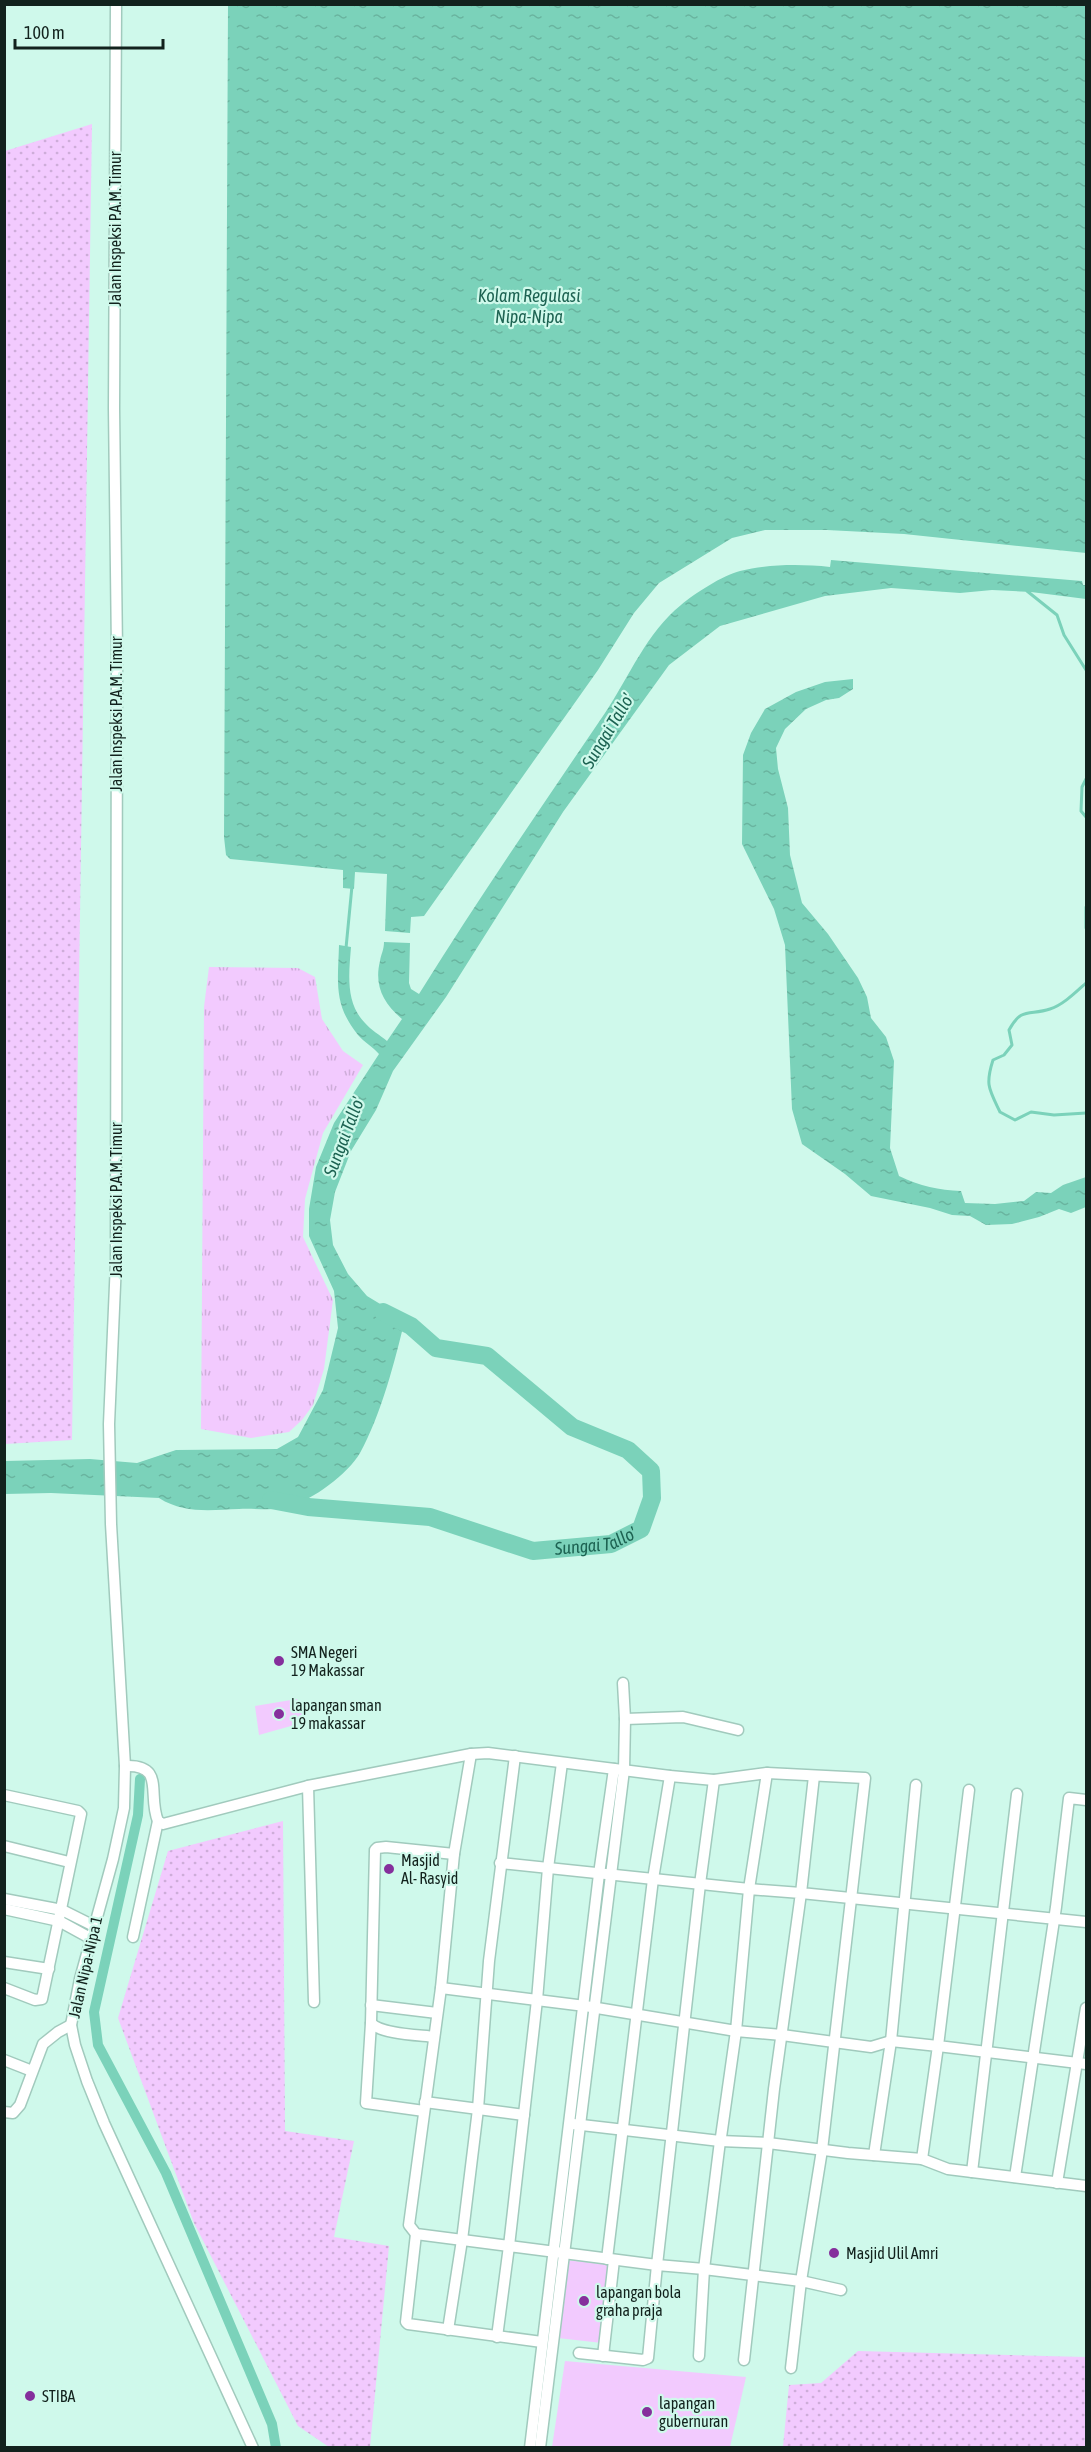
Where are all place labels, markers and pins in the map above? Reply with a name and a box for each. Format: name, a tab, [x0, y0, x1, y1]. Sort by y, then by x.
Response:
place label: SMA Negeri 19 Makassar	[291, 1643, 365, 1679]
marker: SMA Negeri 19 Makassar	[272, 1654, 286, 1668]
place label: lapangan sman 19 makassar	[291, 1696, 382, 1732]
marker: lapangan sman 19 makassar	[272, 1707, 286, 1721]
place label: Masjid Al- Rasyid	[401, 1851, 458, 1888]
marker: Masjid Al- Rasyid	[382, 1862, 396, 1876]
place label: Masjid Ulil Amri	[846, 2244, 939, 2263]
marker: Masjid Ulil Amri	[827, 2246, 841, 2260]
place label: lapangan bola graha praja	[596, 2283, 681, 2320]
marker: lapangan bola graha praja	[577, 2294, 591, 2308]
place label: STIBA	[42, 2387, 75, 2405]
marker: STIBA	[23, 2389, 37, 2403]
place label: lapangan gubernuran	[659, 2394, 728, 2431]
marker: lapangan gubernuran	[640, 2405, 654, 2419]

